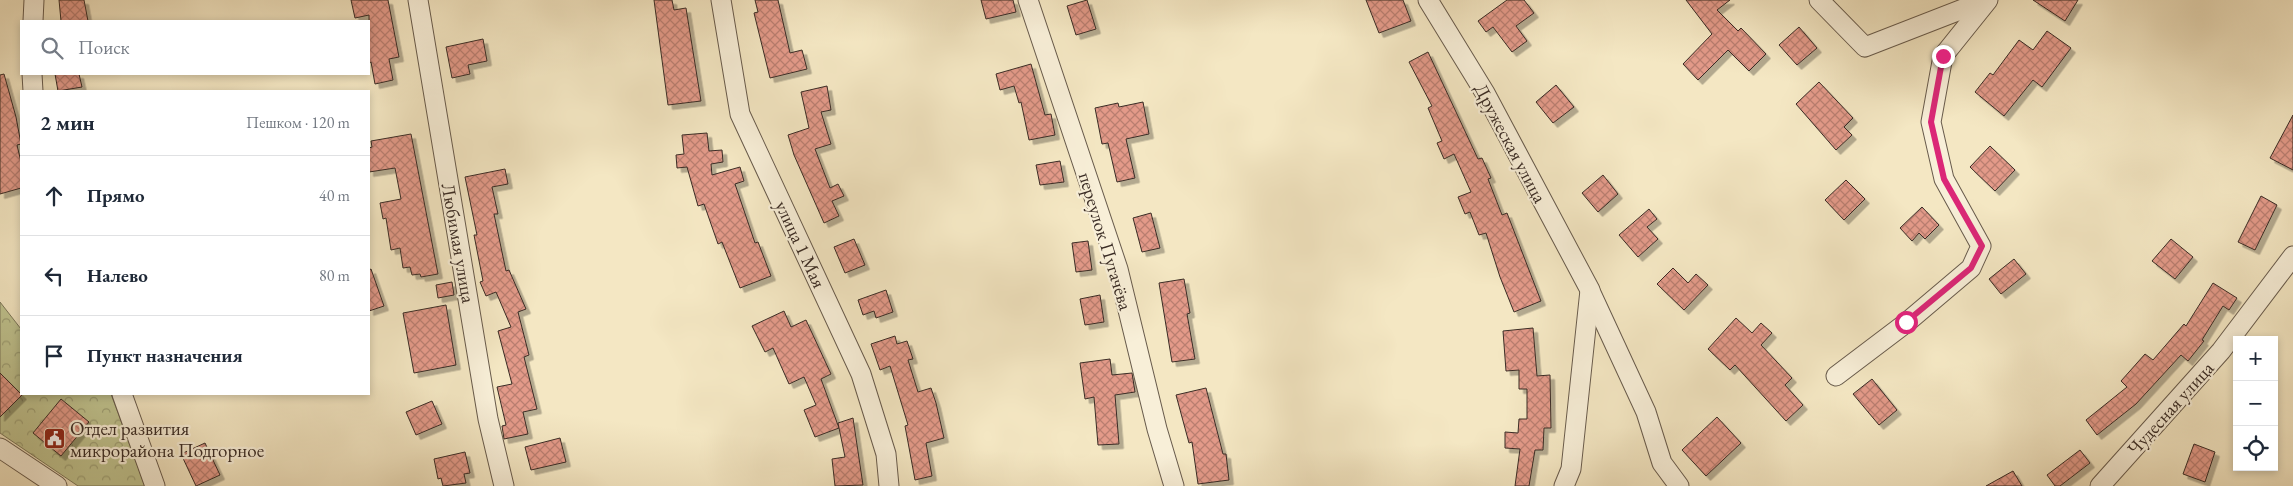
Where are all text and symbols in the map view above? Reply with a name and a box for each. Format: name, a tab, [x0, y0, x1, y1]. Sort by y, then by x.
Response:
search box	[20, 20, 370, 75]
icon: search	[38, 34, 66, 62]
text: Поиск	[78, 35, 130, 60]
route end	[1932, 45, 1955, 68]
street label: Дружеская улица	[1469, 79, 1553, 208]
text: 2 мин	[40, 109, 95, 136]
text: Пешком · 120 m	[246, 112, 350, 133]
street label: переулок Пугачёва	[1073, 169, 1139, 314]
street label: Любимая улица	[436, 181, 481, 305]
icon: ahead	[40, 182, 68, 210]
text: Прямо	[87, 183, 145, 208]
text: 40 m	[319, 185, 350, 206]
street label: улица 1 Мая	[769, 196, 832, 293]
icon: left	[40, 262, 68, 290]
text: Налево	[87, 263, 148, 288]
text: 80 m	[319, 265, 350, 286]
route start	[1895, 311, 1918, 334]
map controls	[2233, 336, 2278, 471]
button: +	[2233, 336, 2278, 381]
icon: arrive	[40, 342, 68, 370]
text: Пункт назначения	[87, 343, 243, 368]
street label: Чудесная улица	[2122, 356, 2219, 461]
button: −	[2233, 381, 2278, 426]
place label: Отдел развития микрорайона Подгорное	[70, 416, 264, 463]
button: locate	[2233, 426, 2278, 471]
public building icon: Отдел развития микрорайона Подгорное	[42, 427, 66, 451]

